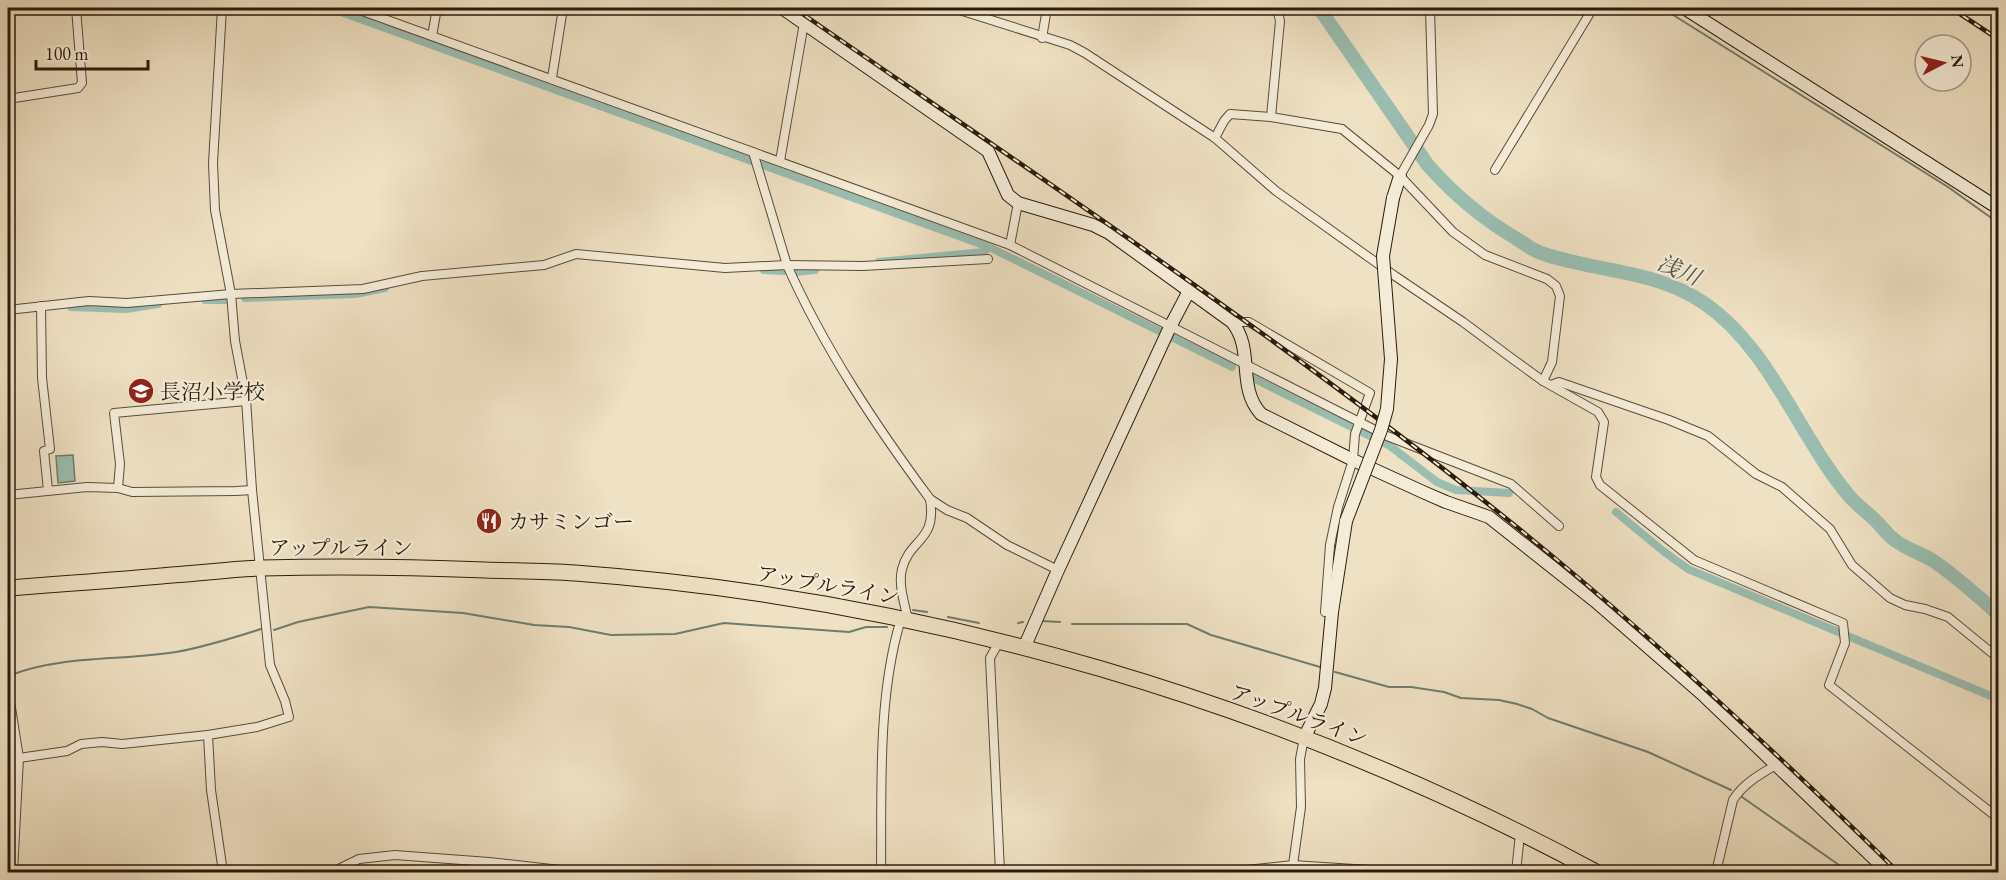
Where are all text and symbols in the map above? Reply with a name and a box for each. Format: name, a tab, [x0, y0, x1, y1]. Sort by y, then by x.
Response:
scale bar	[36, 33, 148, 71]
north arrow	[1913, 33, 1973, 93]
text: 100 m	[45, 42, 89, 65]
text: N	[1946, 54, 1969, 69]
water label: 浅川	[1653, 248, 1707, 293]
school or university icon: 長沼小学校	[126, 376, 156, 406]
place label: 長沼小学校	[160, 378, 265, 405]
restaurant icon: カサミンゴー	[474, 506, 504, 536]
place label: カサミンゴー	[508, 508, 634, 535]
street label: アップルライン	[269, 534, 413, 561]
street label: アップルライン	[755, 559, 901, 611]
street label: アップルライン	[1227, 678, 1371, 752]

